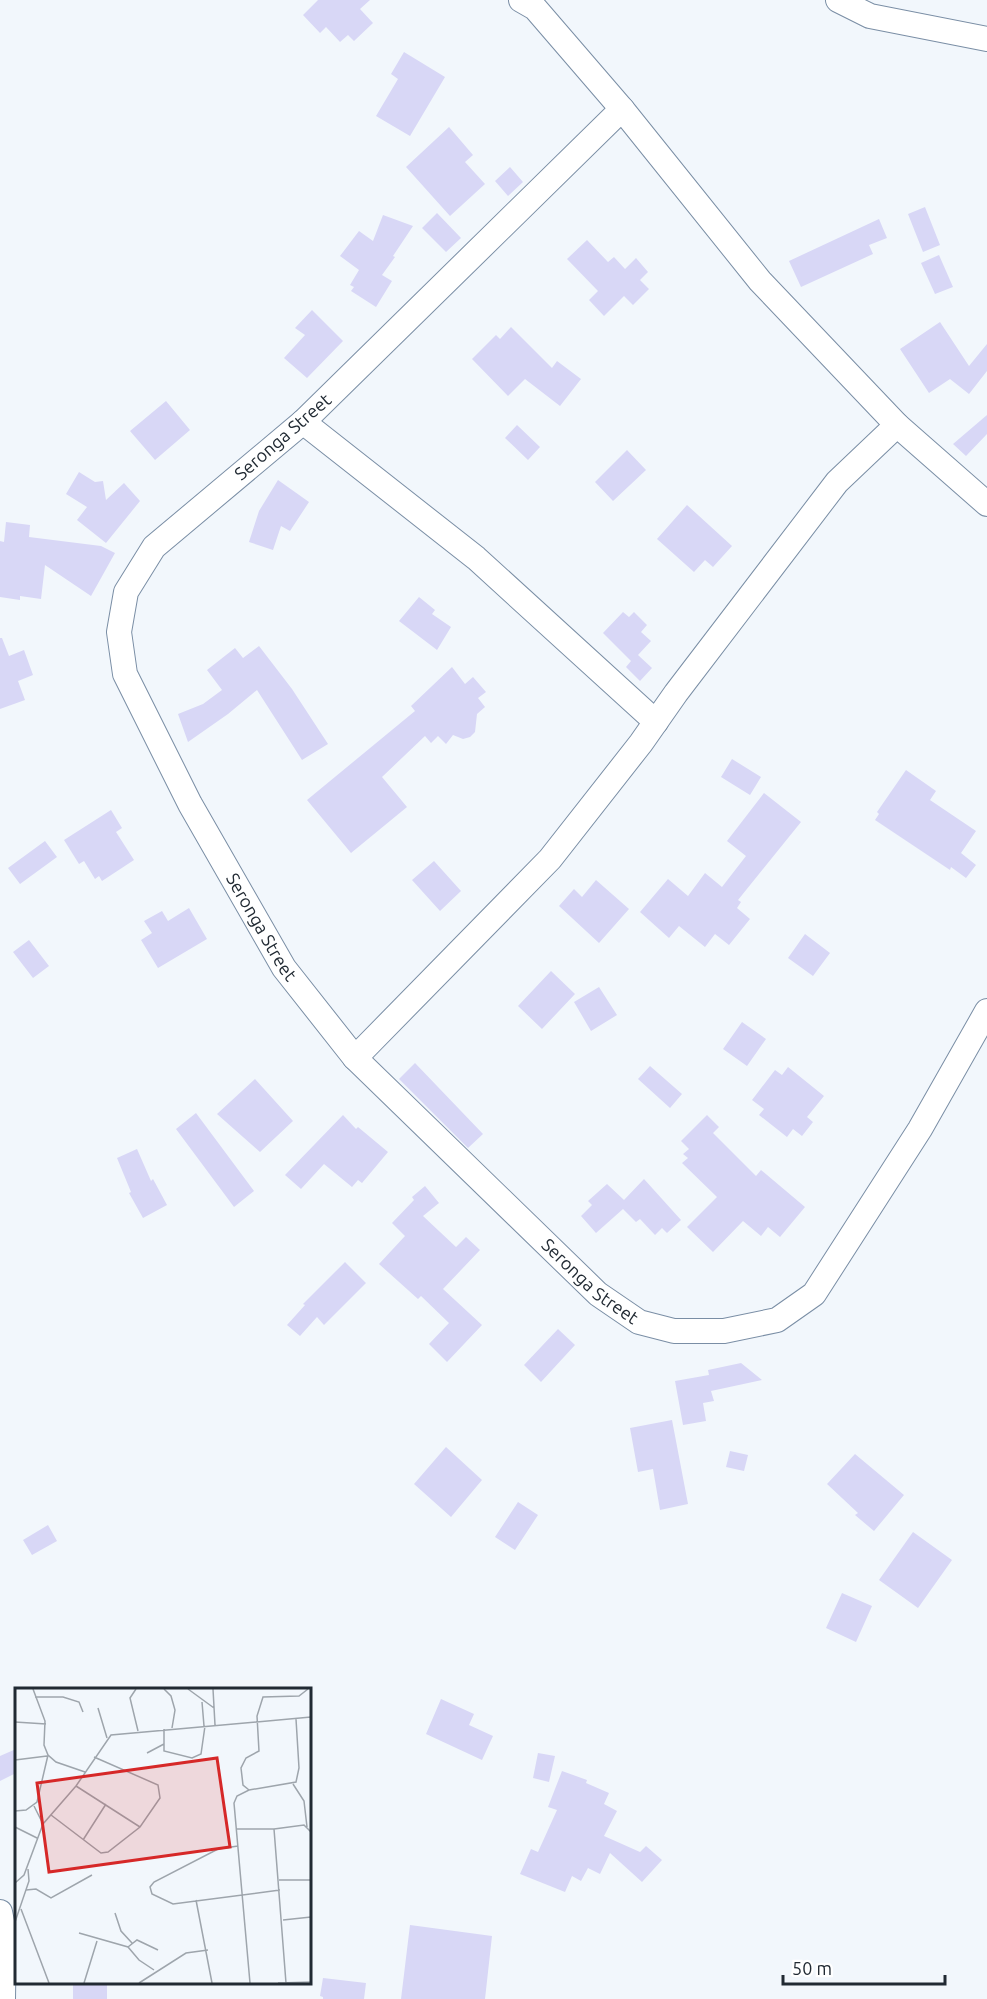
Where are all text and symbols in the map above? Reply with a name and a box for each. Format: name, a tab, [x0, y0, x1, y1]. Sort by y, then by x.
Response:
street label: Seronga Street	[230, 389, 335, 483]
street label: Seronga Street	[223, 869, 301, 984]
street label: Seronga Street	[538, 1234, 642, 1328]
inset map	[15, 1688, 310, 1984]
scale bar	[783, 1948, 945, 1986]
text: 50 m	[792, 1958, 832, 1978]

